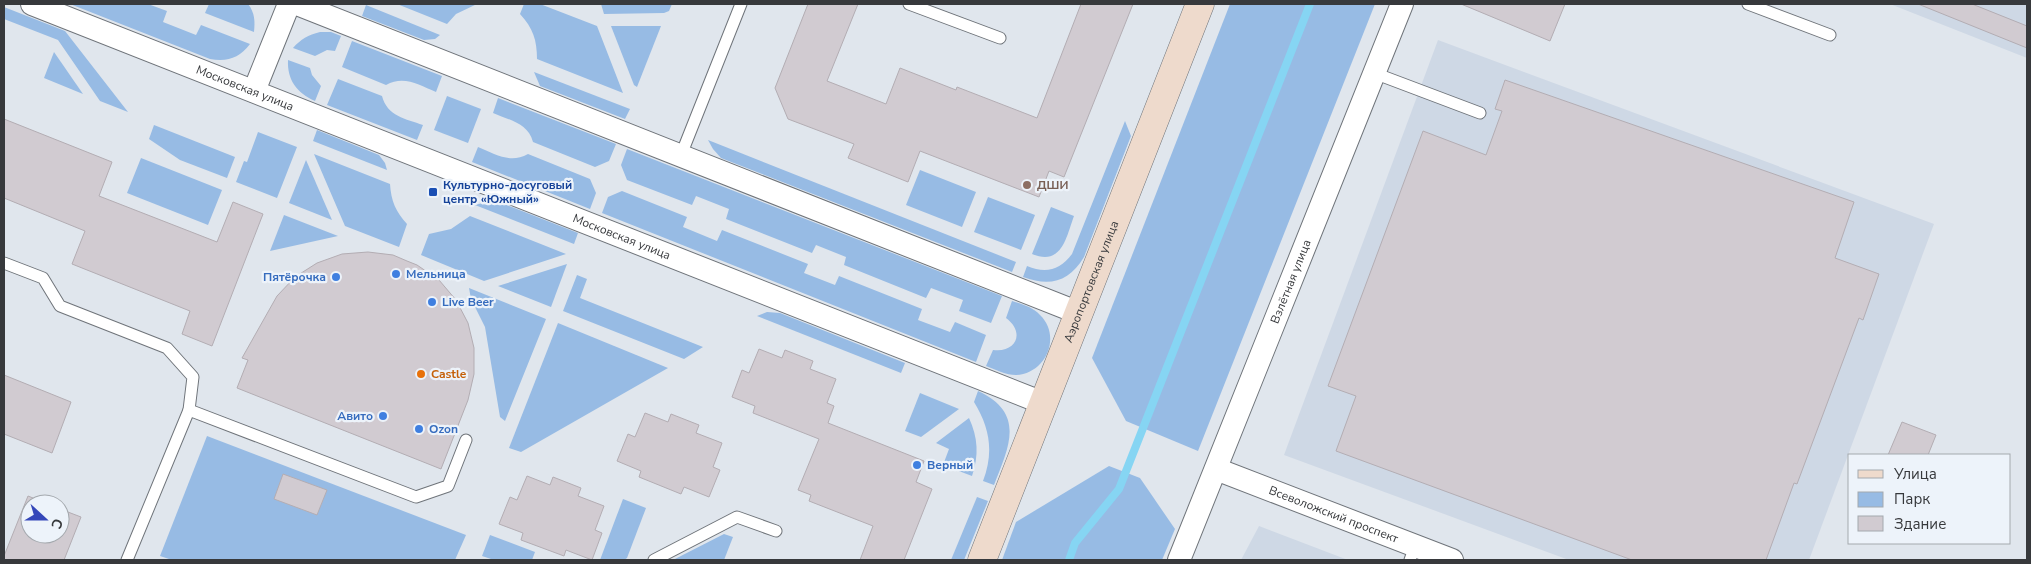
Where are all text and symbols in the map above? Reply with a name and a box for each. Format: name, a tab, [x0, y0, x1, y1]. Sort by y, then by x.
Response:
street label: Московская улица	[194, 62, 296, 115]
place label: Культурно-досуговый центр «Южный»	[443, 177, 572, 207]
place label: ДШИ	[1037, 177, 1068, 193]
marker: ДШИ	[1021, 179, 1033, 191]
marker: Культурно-досуговый центр «Южный»	[427, 186, 439, 198]
street label: Московская улица	[570, 210, 673, 263]
street label: Аэропортовская улица	[1060, 218, 1122, 345]
street label: Взлётная улица	[1267, 237, 1315, 326]
place label: Мельница	[406, 266, 466, 282]
marker: Мельница	[390, 268, 402, 280]
place label: Пятёрочка	[263, 269, 326, 285]
marker: Пятёрочка	[330, 271, 342, 283]
place label: Live Beer	[442, 294, 494, 310]
marker: Live Beer	[426, 296, 438, 308]
place label: Castle	[431, 366, 467, 382]
marker: Castle	[415, 368, 427, 380]
place label: Авито	[337, 408, 373, 424]
marker: Авито	[377, 410, 389, 422]
place label: Ozon	[429, 421, 458, 437]
marker: Ozon	[413, 423, 425, 435]
legend	[1848, 454, 2011, 544]
place label: Верный	[927, 457, 973, 473]
marker: Верный	[911, 459, 923, 471]
text: Улица	[1893, 464, 1937, 484]
street label: Всеволожский проспект	[1266, 482, 1401, 547]
text: Парк	[1894, 489, 1930, 509]
north arrow	[20, 494, 70, 544]
text: Здание	[1894, 514, 1946, 534]
text: С	[46, 516, 67, 532]

